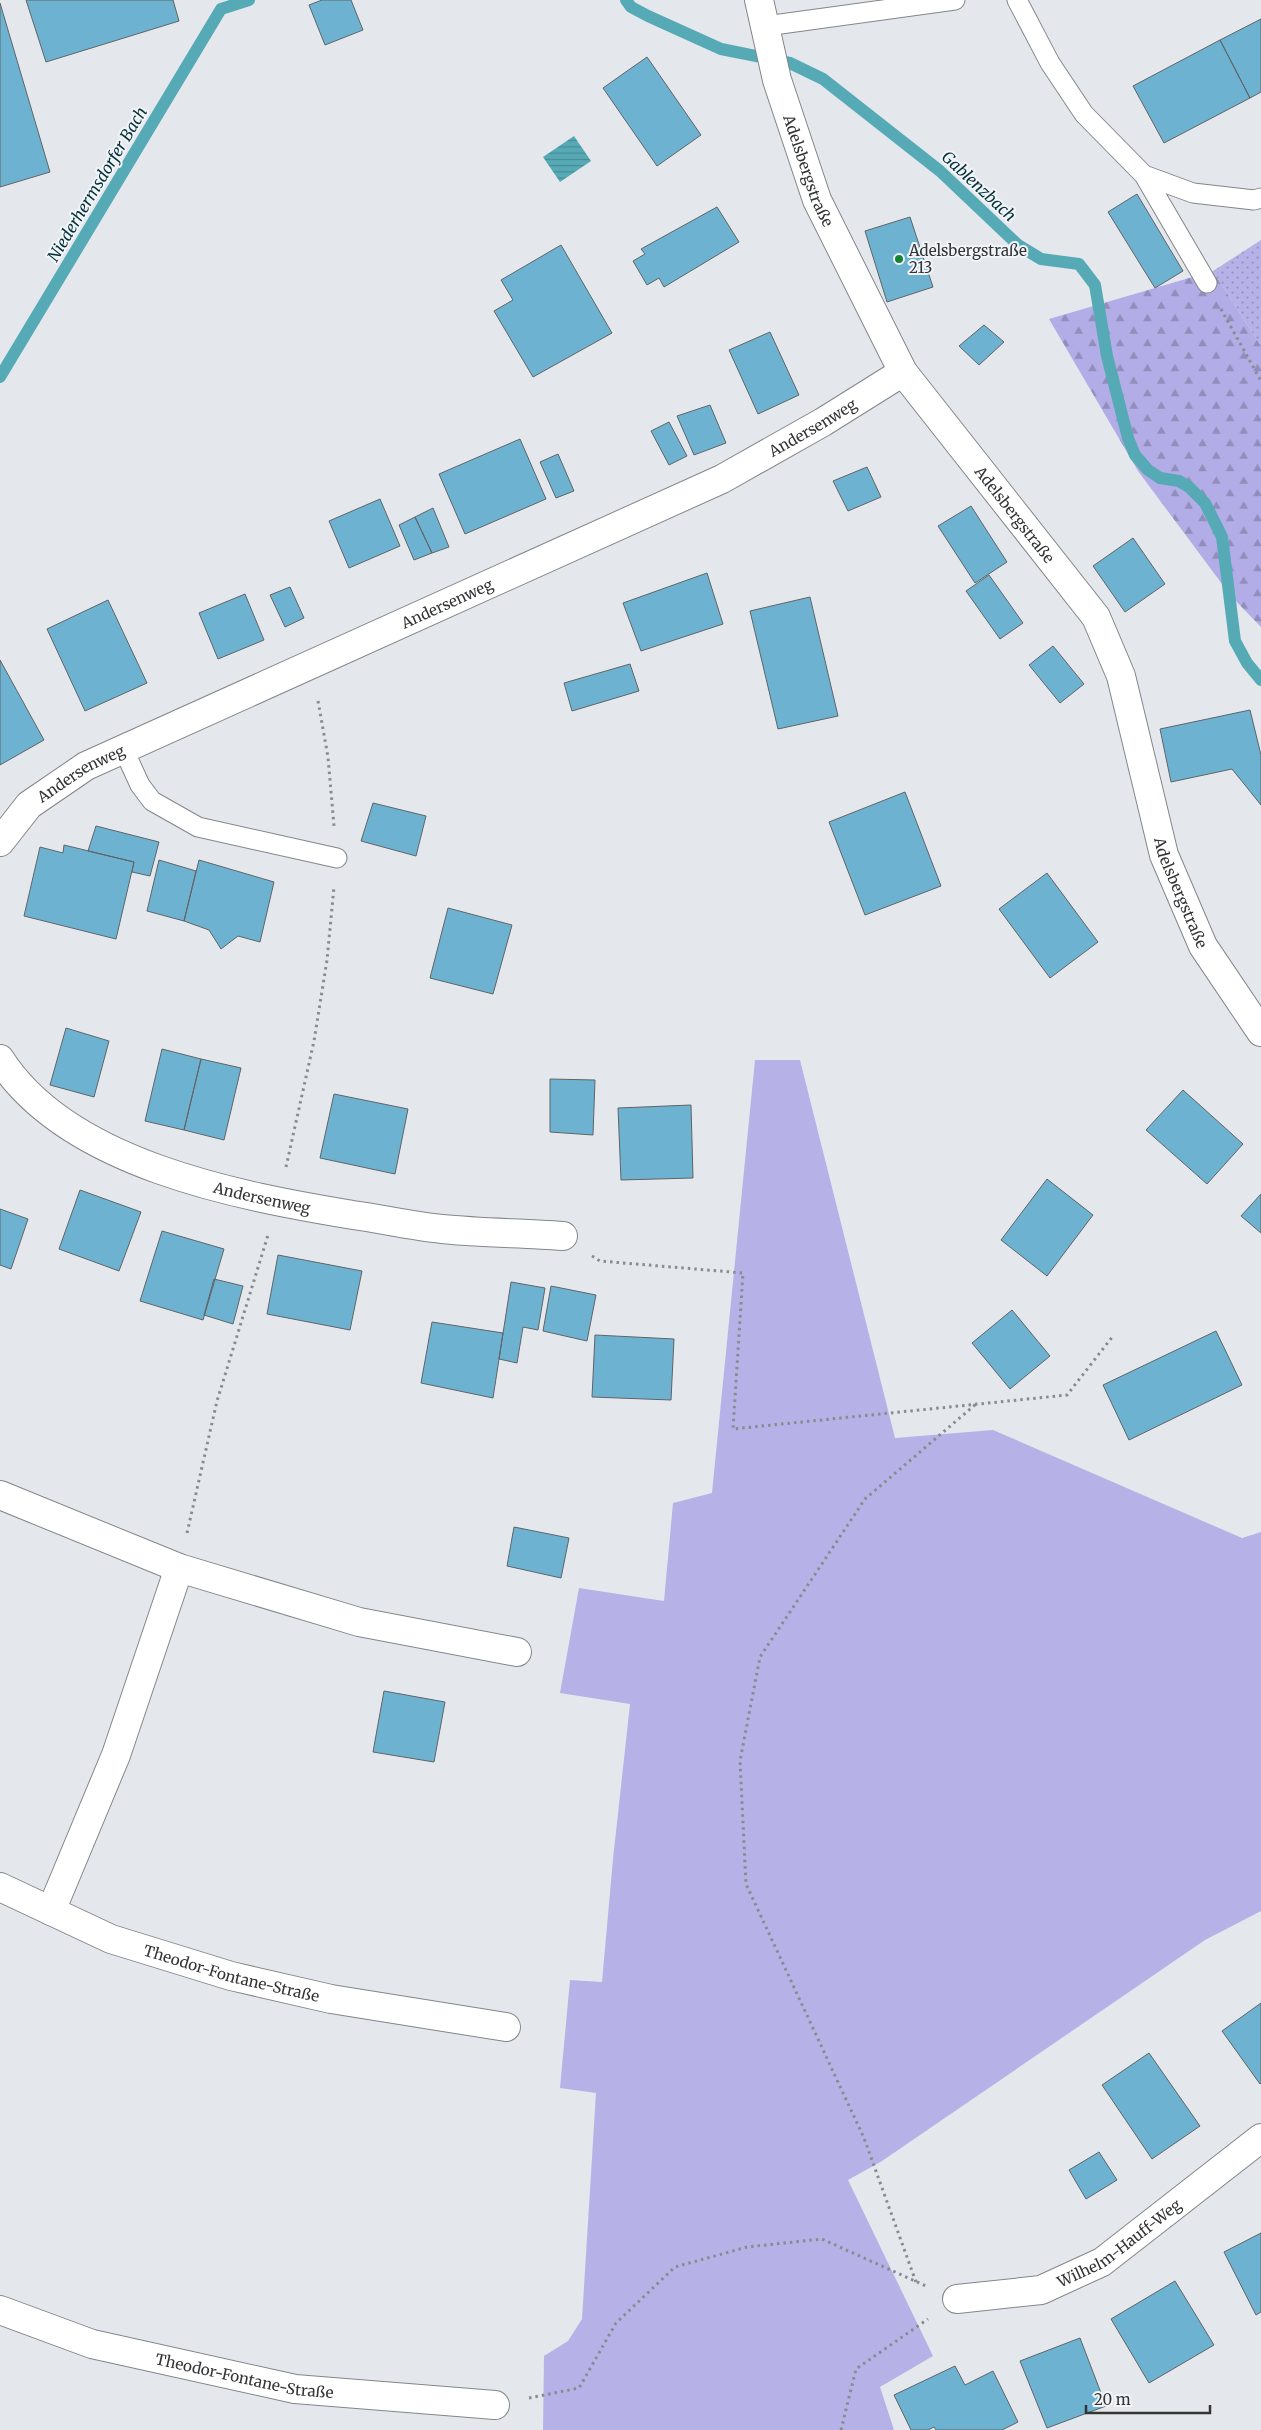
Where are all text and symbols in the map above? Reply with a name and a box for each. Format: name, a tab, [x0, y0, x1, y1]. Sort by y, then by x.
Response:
water label: Niederhermsdorfer Bach	[43, 103, 151, 265]
street label: Adelsbergstraße	[779, 111, 838, 230]
water label: Gablenzbach	[938, 147, 1020, 225]
place label: Adelsbergstraße 213	[908, 241, 1027, 277]
marker: Adelsbergstraße 213	[893, 253, 905, 265]
street label: Andersenweg	[764, 394, 860, 461]
street label: Adelsbergstraße	[971, 461, 1059, 567]
street label: Andersenweg	[397, 574, 496, 633]
street label: Andersenweg	[32, 740, 127, 807]
street label: Adelsbergstraße	[1150, 835, 1212, 951]
street label: Andersenweg	[211, 1177, 312, 1217]
street label: Theodor-Fontane-Straße	[142, 1940, 321, 2006]
street label: Wilhelm-Hauff-Weg	[1053, 2195, 1185, 2291]
street label: Theodor-Fontane-Straße	[154, 2349, 334, 2402]
scale bar	[1086, 2382, 1210, 2414]
text: 20 m	[1094, 2390, 1131, 2409]

